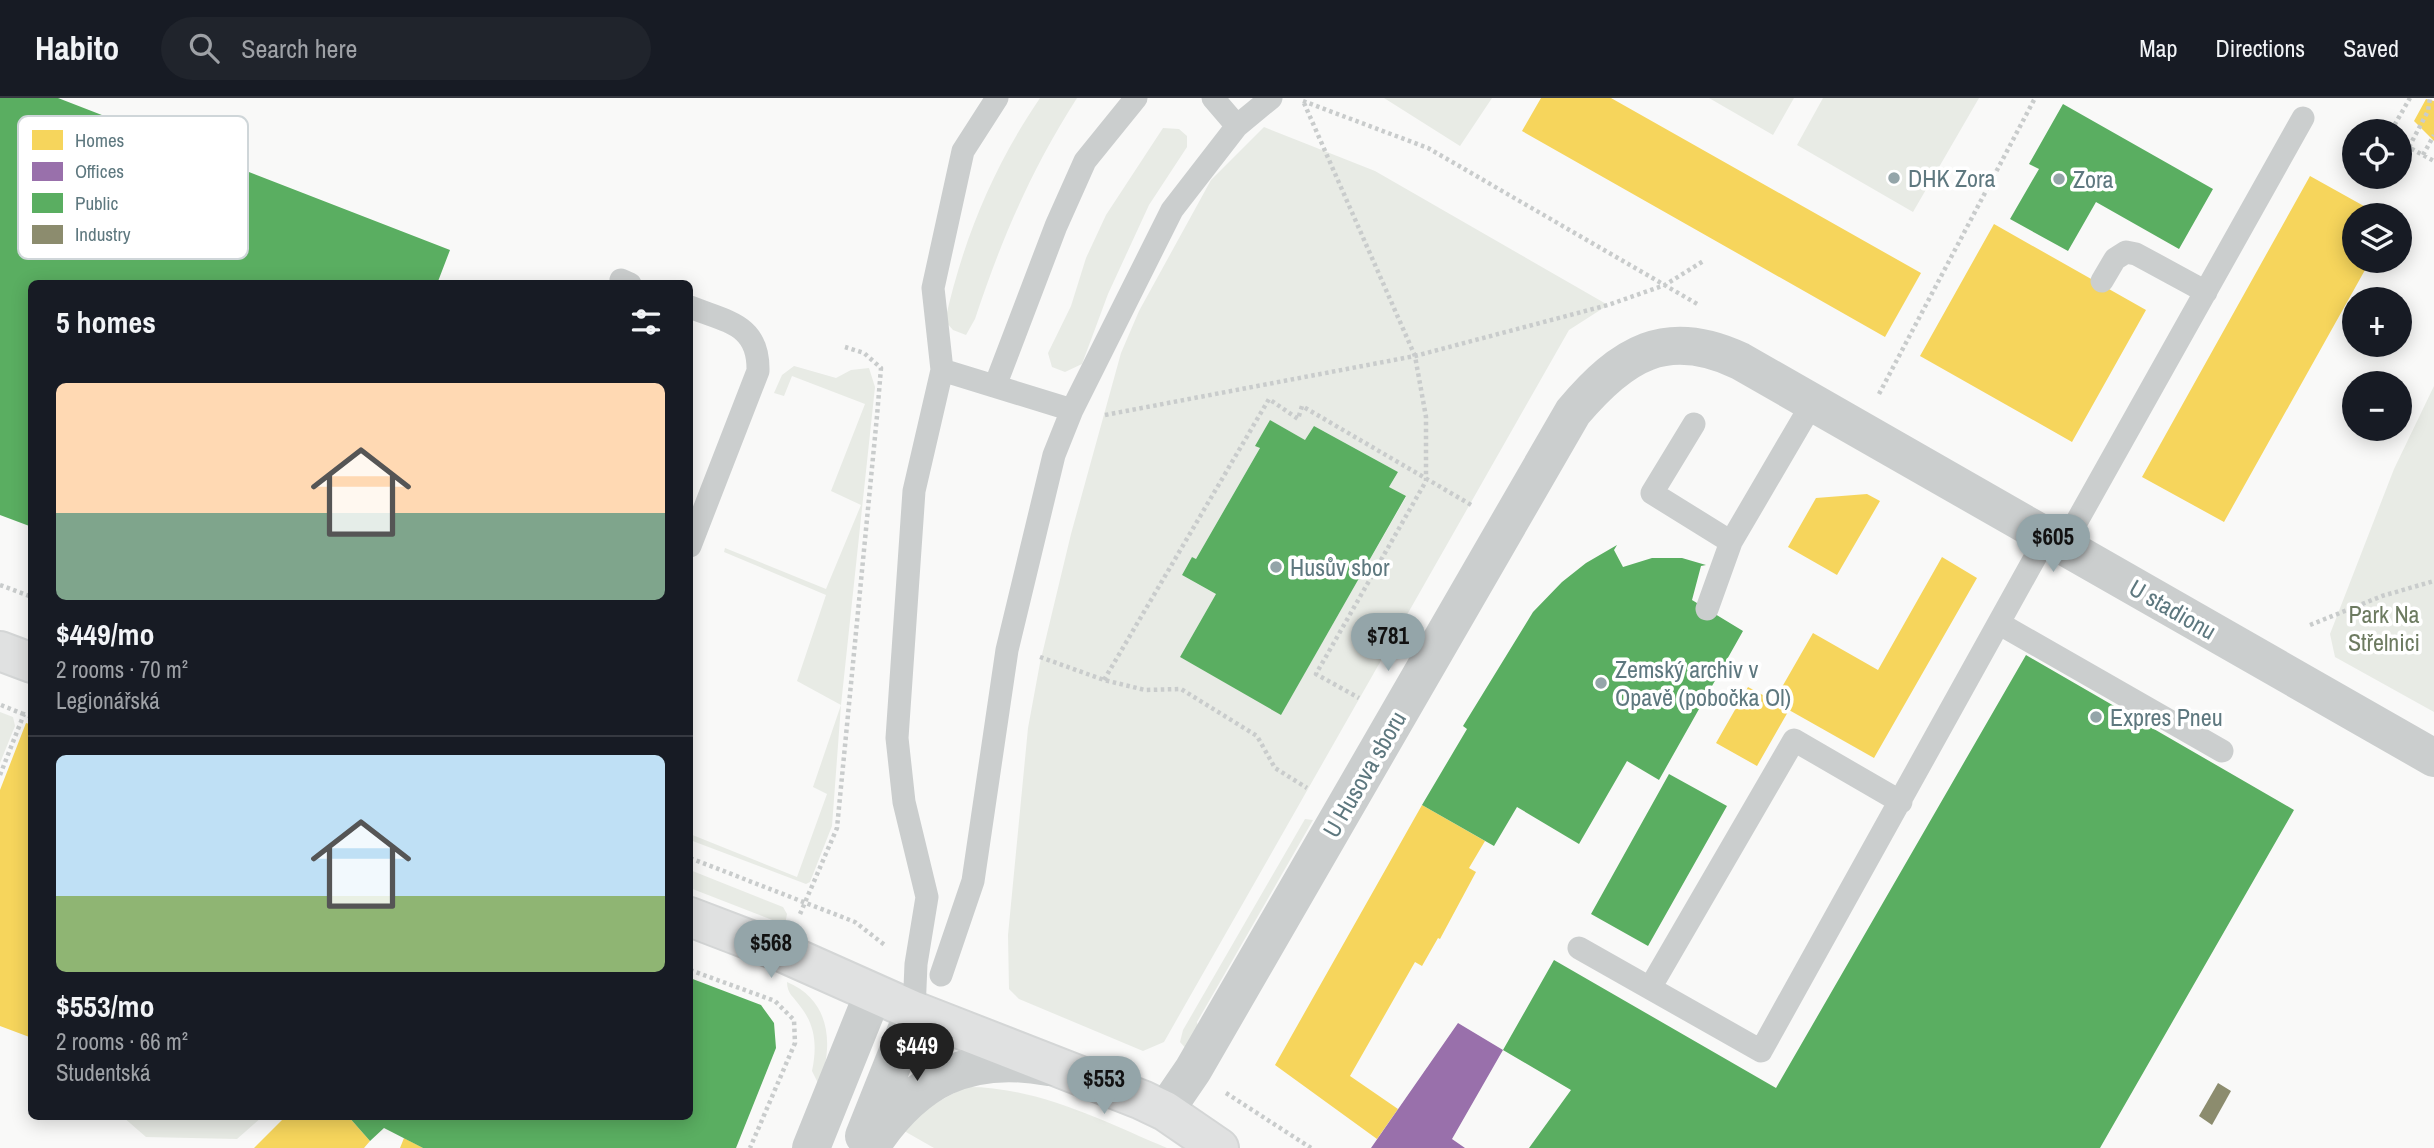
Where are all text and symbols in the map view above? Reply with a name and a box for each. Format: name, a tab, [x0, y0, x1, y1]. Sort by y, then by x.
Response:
search box	[161, 17, 651, 80]
text: Habito	[35, 26, 119, 70]
icon: search	[185, 29, 223, 67]
text: Search here	[241, 31, 357, 66]
text: Map	[2139, 32, 2177, 64]
text: Directions	[2215, 32, 2305, 64]
text: Saved	[2343, 32, 2399, 64]
legend	[18, 116, 248, 259]
map controls	[2342, 119, 2412, 441]
button: locate	[2342, 119, 2412, 189]
text: Homes	[75, 127, 125, 153]
text: Offices	[75, 158, 124, 184]
place label: DHK Zora	[1908, 162, 1996, 194]
place label: Zora	[2073, 163, 2114, 195]
marker: DHK Zora	[1886, 170, 1902, 186]
marker: Zora	[2051, 171, 2067, 187]
text: Public	[75, 190, 119, 216]
button: layers	[2342, 203, 2412, 273]
text: Industry	[75, 221, 131, 247]
button: +	[2342, 287, 2412, 357]
text: 5 homes	[56, 302, 156, 342]
icon: filters	[627, 303, 665, 341]
button: −	[2342, 371, 2412, 441]
icon: home	[298, 429, 424, 555]
pin: $605	[2012, 514, 2094, 574]
text: $605	[2032, 521, 2074, 552]
place label: Husův sbor	[1290, 551, 1390, 583]
marker: Husův sbor	[1268, 559, 1284, 575]
street label: U stadionu	[2124, 571, 2222, 647]
park label: Park Na Střelnici	[2348, 598, 2420, 658]
text: $449/mo	[56, 614, 154, 654]
pin: $781	[1347, 614, 1429, 673]
text: $781	[1367, 620, 1409, 651]
place label: Zemský archiv v Opavě (pobočka Ol)	[1615, 653, 1791, 713]
text: 2 rooms · 70 m²	[56, 654, 188, 685]
marker: Zemský archiv v Opavě (pobočka Ol)	[1593, 675, 1609, 691]
text: Legionářská	[56, 685, 160, 716]
place label: Expres Pneu	[2110, 701, 2223, 733]
street label: U Husova sboru	[1315, 705, 1413, 843]
marker: Expres Pneu	[2088, 709, 2104, 725]
icon: home	[298, 801, 424, 927]
pin: $568	[730, 920, 812, 980]
text: $568	[750, 927, 792, 958]
text: $553/mo	[56, 986, 154, 1026]
pin: $449	[876, 1024, 958, 1083]
text: 2 rooms · 66 m²	[56, 1026, 188, 1057]
text: $449	[896, 1030, 938, 1061]
pin: $553	[1063, 1056, 1145, 1116]
text: Studentská	[56, 1057, 150, 1088]
text: $553	[1083, 1063, 1125, 1094]

